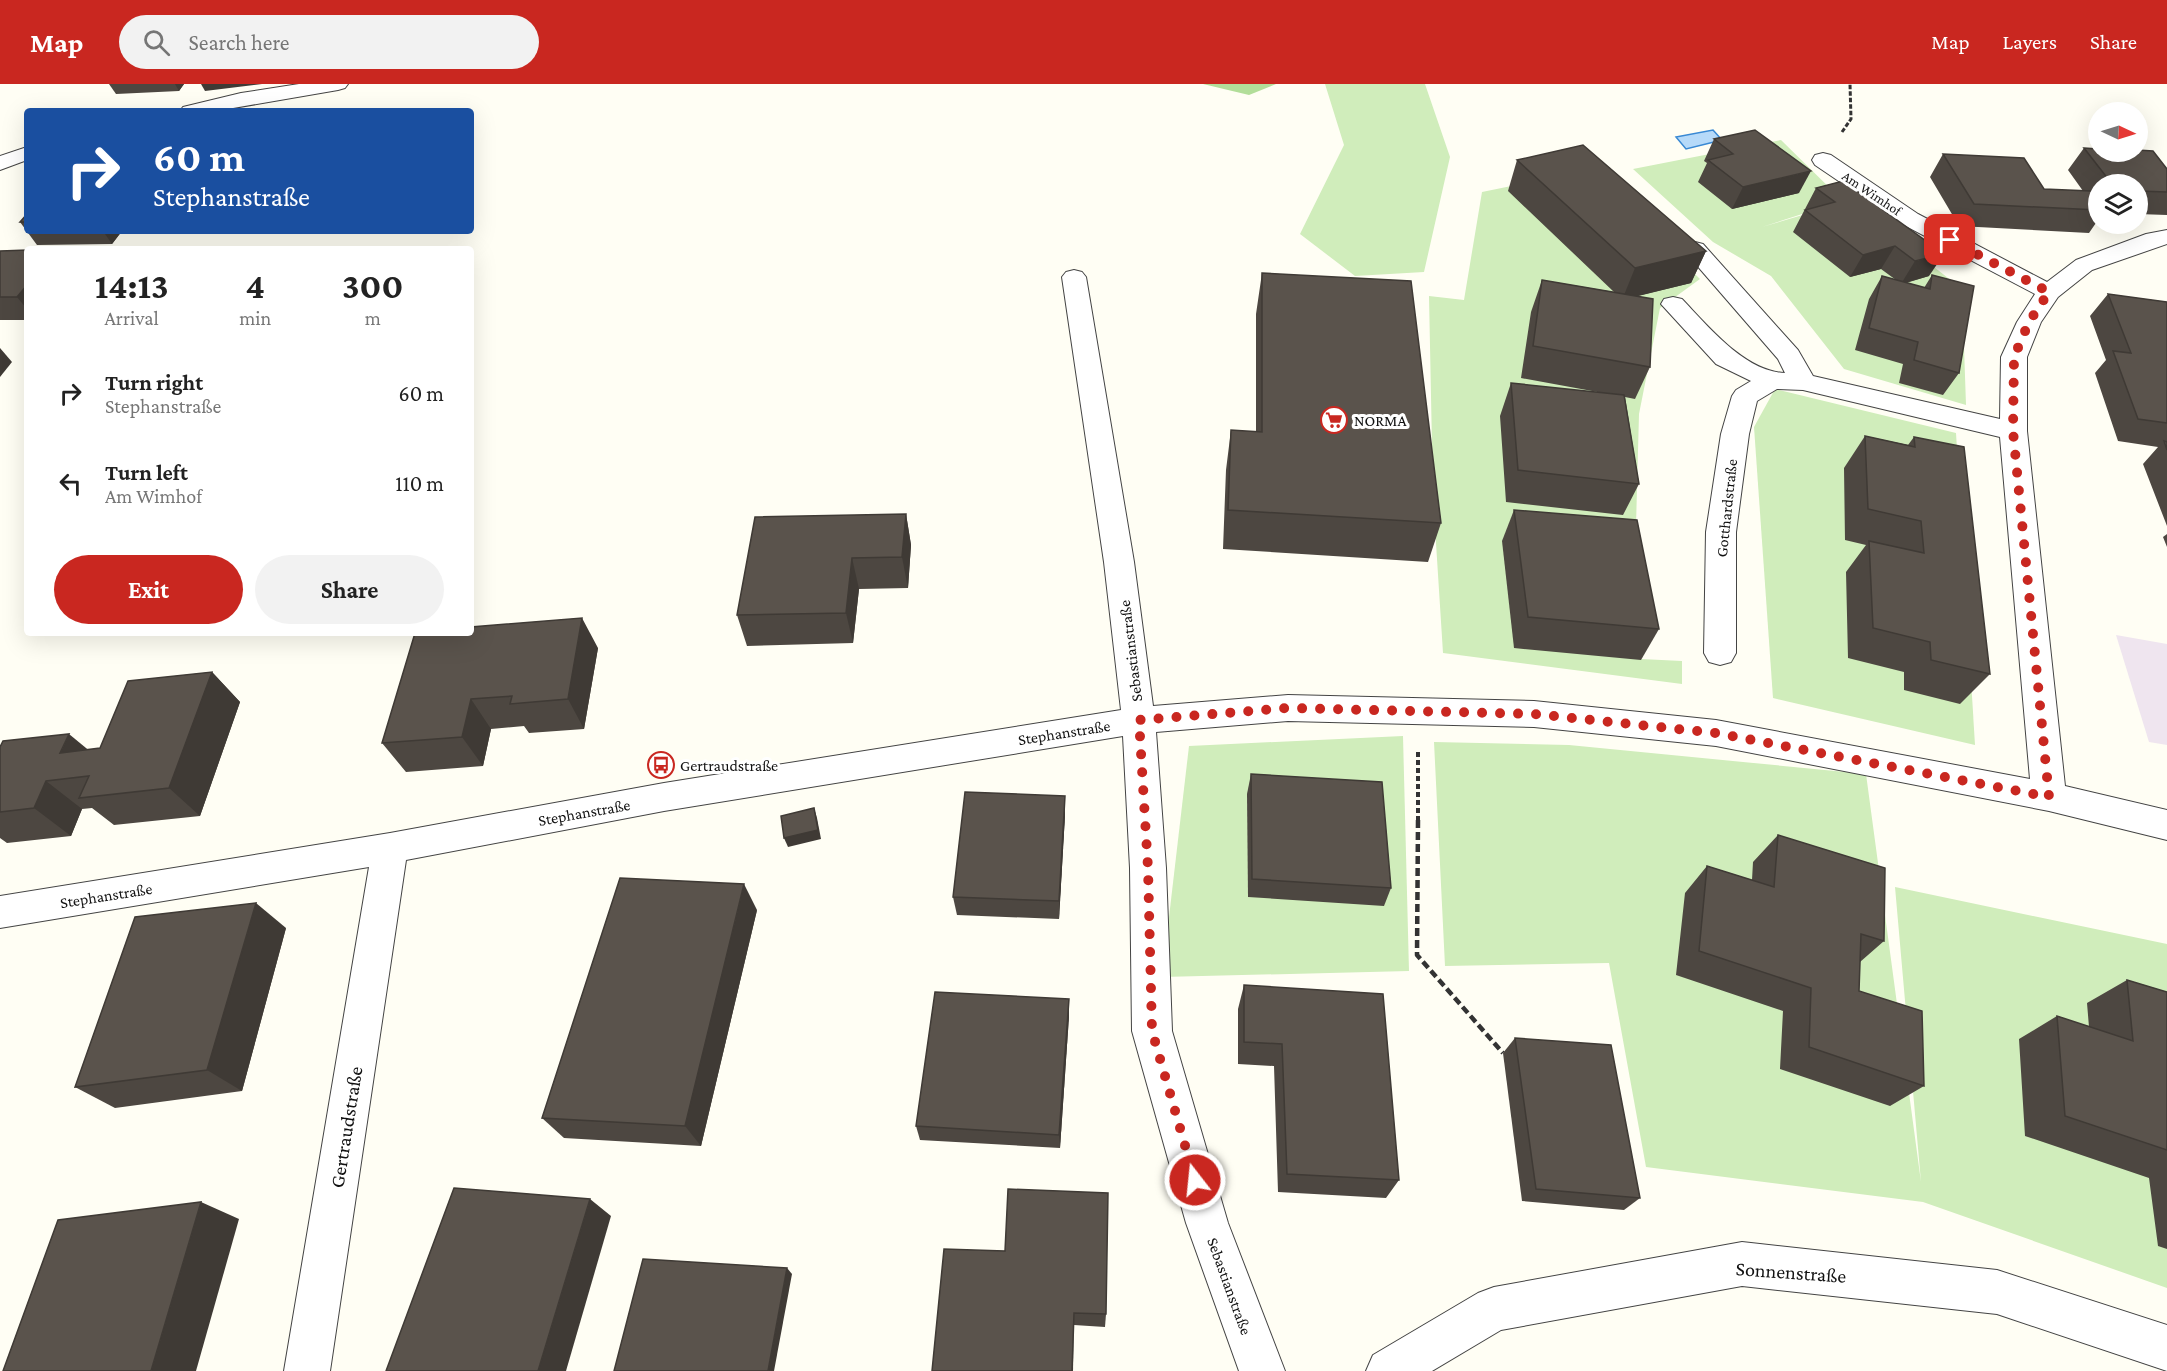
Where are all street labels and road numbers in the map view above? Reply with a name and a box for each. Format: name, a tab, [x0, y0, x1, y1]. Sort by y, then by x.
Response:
street label: Am Wimhof	[1839, 167, 1905, 219]
street label: Gotthardstraße	[1713, 458, 1740, 558]
street label: Sebastianstraße	[1116, 599, 1145, 703]
street label: Stephanstraße	[1017, 717, 1111, 749]
street label: Stephanstraße	[537, 796, 632, 830]
street label: Stephanstraße	[59, 880, 153, 912]
street label: Gertraudstraße	[326, 1064, 366, 1189]
street label: Sebastianstraße	[1204, 1235, 1255, 1337]
street label: Sonnenstraße	[1735, 1257, 1847, 1287]

